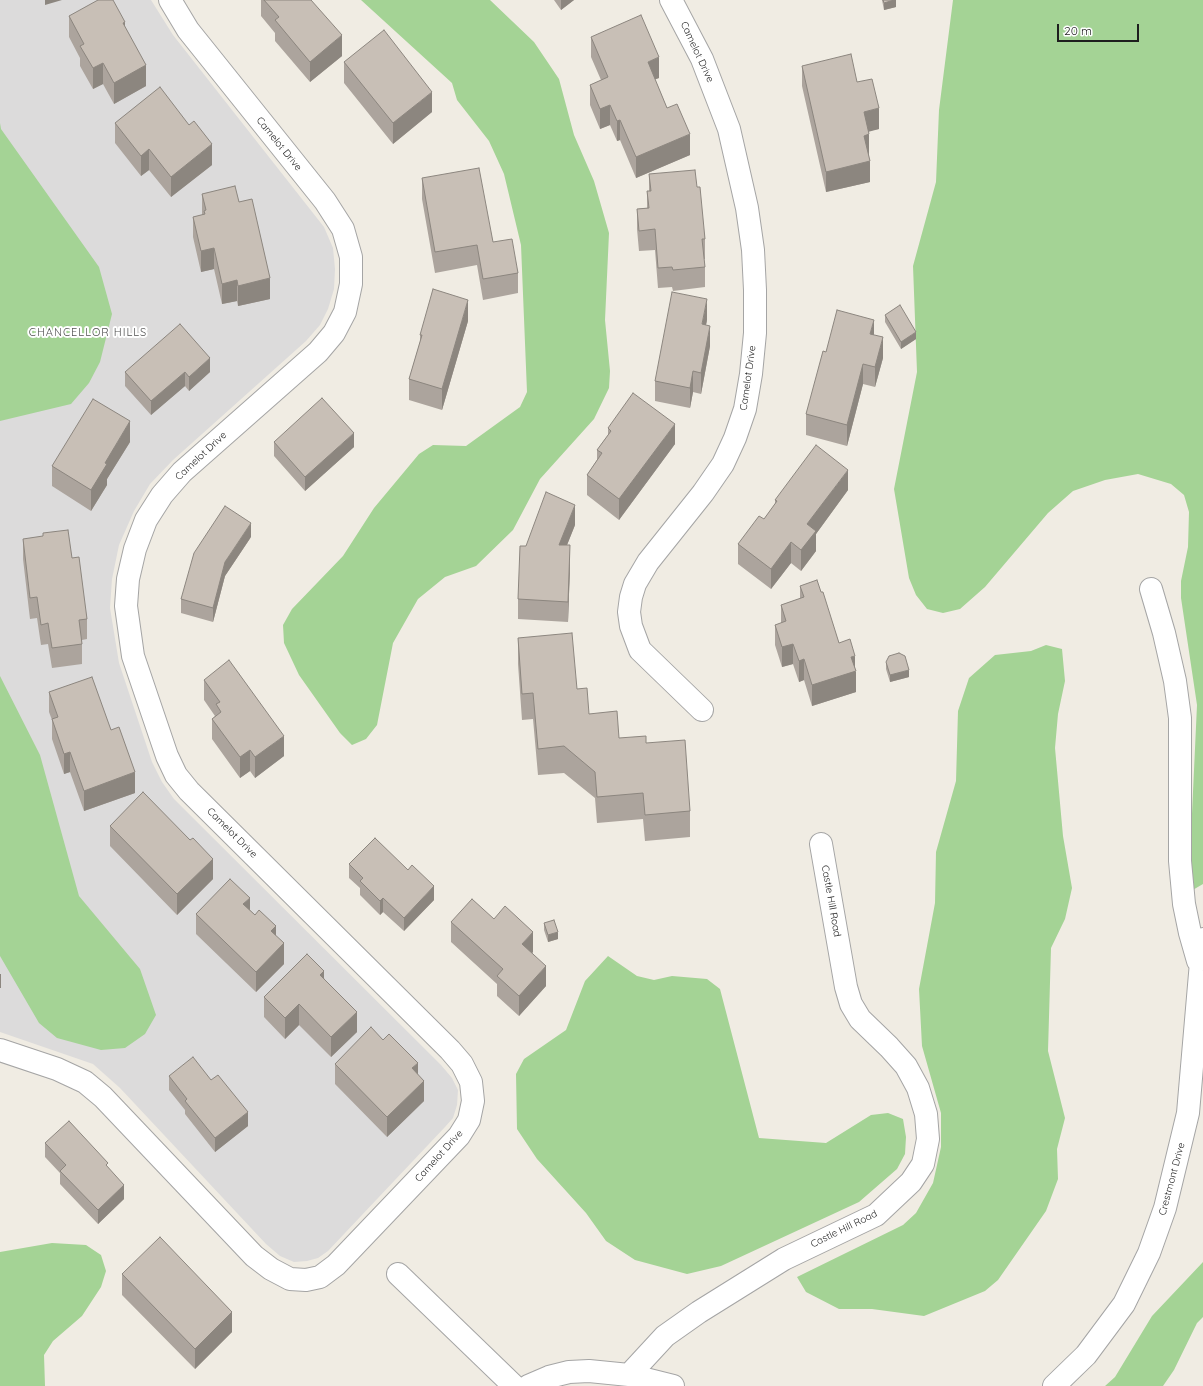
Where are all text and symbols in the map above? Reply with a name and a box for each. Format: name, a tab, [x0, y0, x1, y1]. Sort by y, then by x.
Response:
scale bar	[1059, 16, 1141, 42]
street label: Camelot Drive	[678, 20, 716, 84]
text: 20 m	[1064, 23, 1092, 38]
street label: Camelot Drive	[254, 115, 304, 173]
district label: CHANCELLOR HILLS	[29, 326, 147, 340]
street label: Camelot Drive	[737, 345, 759, 411]
street label: Camelot Drive	[173, 429, 229, 483]
street label: Camelot Drive	[204, 805, 260, 861]
street label: Castle Hill Road	[819, 864, 843, 938]
street label: Camelot Drive	[413, 1128, 465, 1184]
street label: Crestmont Drive	[1156, 1141, 1188, 1217]
street label: Castle Hill Road	[809, 1208, 879, 1250]

